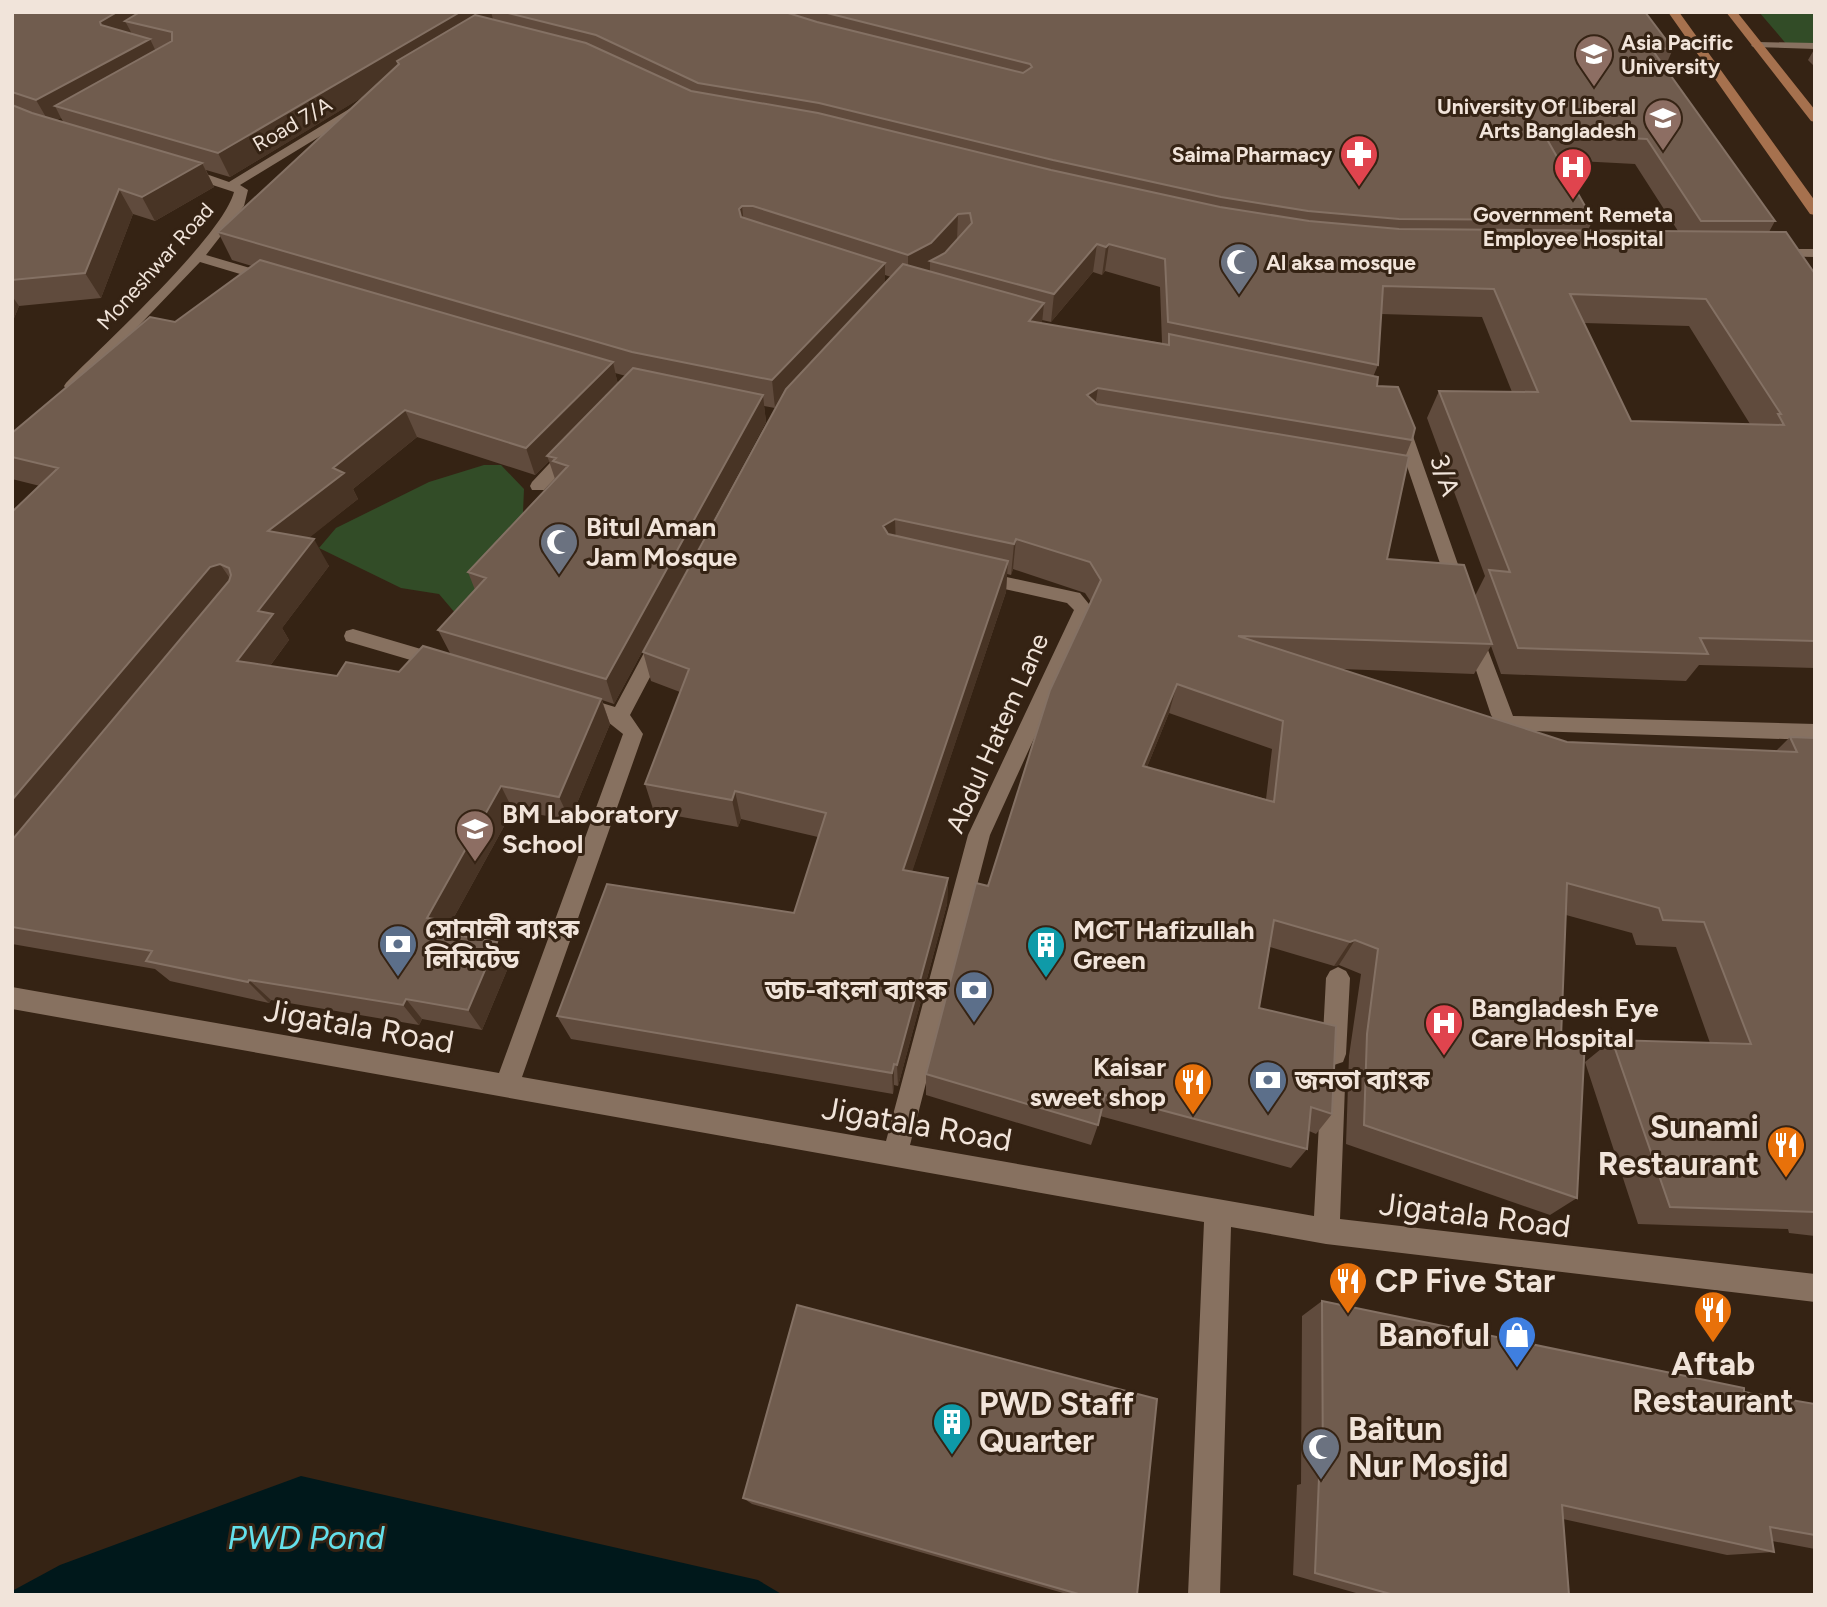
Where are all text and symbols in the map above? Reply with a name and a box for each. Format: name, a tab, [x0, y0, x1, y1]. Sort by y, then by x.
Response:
place label: Asia Pacific University	[1621, 30, 1734, 79]
school or university icon: Asia Pacific University	[1573, 33, 1615, 88]
street label: Road 7/A	[248, 91, 336, 157]
place label: University Of Liberal Arts Bangladesh	[1437, 94, 1636, 143]
school or university icon: University Of Liberal Arts Bangladesh	[1642, 97, 1684, 152]
pharmacy icon: Saima Pharmacy	[1338, 133, 1380, 188]
place label: Saima Pharmacy	[1172, 142, 1333, 167]
hospital icon: Government Remeta Employee Hospital	[1552, 146, 1594, 201]
street label: Moneshwar Road	[91, 197, 219, 335]
place label: Government Remeta Employee Hospital	[1473, 202, 1673, 251]
mosque icon: Al aksa mosque	[1218, 241, 1260, 296]
place label: Al aksa mosque	[1266, 250, 1416, 275]
street label: 3/A	[1423, 450, 1467, 500]
place label: Bitul Aman Jam Mosque	[586, 511, 737, 573]
mosque icon: Bitul Aman Jam Mosque	[538, 521, 580, 576]
street label: Abdul Hatem Lane	[939, 628, 1055, 838]
place label: BM Laboratory School	[502, 798, 679, 860]
school or university icon: BM Laboratory School	[454, 808, 496, 863]
place label: সোনালী ব্যাংক লিমিটেড	[424, 913, 580, 975]
place label: MCT Hafizullah Green	[1073, 914, 1255, 976]
bank icon: সোনালী ব্যাংক লিমিটেড	[377, 923, 419, 978]
building icon: MCT Hafizullah Green	[1025, 924, 1067, 979]
bank icon: ডাচ-বাংলা ব্যাংক	[953, 969, 995, 1024]
place label: ডাচ-বাংলা ব্যাংক	[764, 974, 948, 1006]
street label: Jigatala Road	[261, 991, 457, 1061]
place label: Bangladesh Eye Care Hospital	[1471, 992, 1659, 1054]
hospital icon: Bangladesh Eye Care Hospital	[1423, 1002, 1465, 1057]
place label: Kaisar sweet shop	[1029, 1051, 1166, 1113]
bank icon: জনতা ব্যাংক	[1247, 1059, 1289, 1114]
restaurant icon: Kaisar sweet shop	[1172, 1061, 1214, 1116]
place label: জনতা ব্যাংক	[1294, 1064, 1430, 1096]
street label: Jigatala Road	[819, 1089, 1015, 1159]
place label: Sunami Restaurant	[1598, 1108, 1759, 1183]
restaurant icon: Sunami Restaurant	[1765, 1124, 1807, 1179]
street label: Jigatala Road	[1377, 1184, 1573, 1246]
restaurant icon: CP Five Star	[1327, 1260, 1369, 1315]
place label: CP Five Star	[1375, 1262, 1555, 1300]
restaurant icon: Aftab Restaurant	[1692, 1289, 1734, 1344]
shop icon: Banoful	[1496, 1314, 1538, 1369]
place label: Banoful	[1378, 1316, 1490, 1354]
place label: Aftab Restaurant	[1632, 1345, 1794, 1420]
place label: PWD Staff Quarter	[979, 1385, 1134, 1460]
building icon: PWD Staff Quarter	[931, 1401, 973, 1456]
place label: Baitun Nur Mosjid	[1348, 1410, 1508, 1485]
mosque icon: Baitun Nur Mosjid	[1300, 1426, 1342, 1481]
water label: PWD Pond	[227, 1518, 385, 1557]

